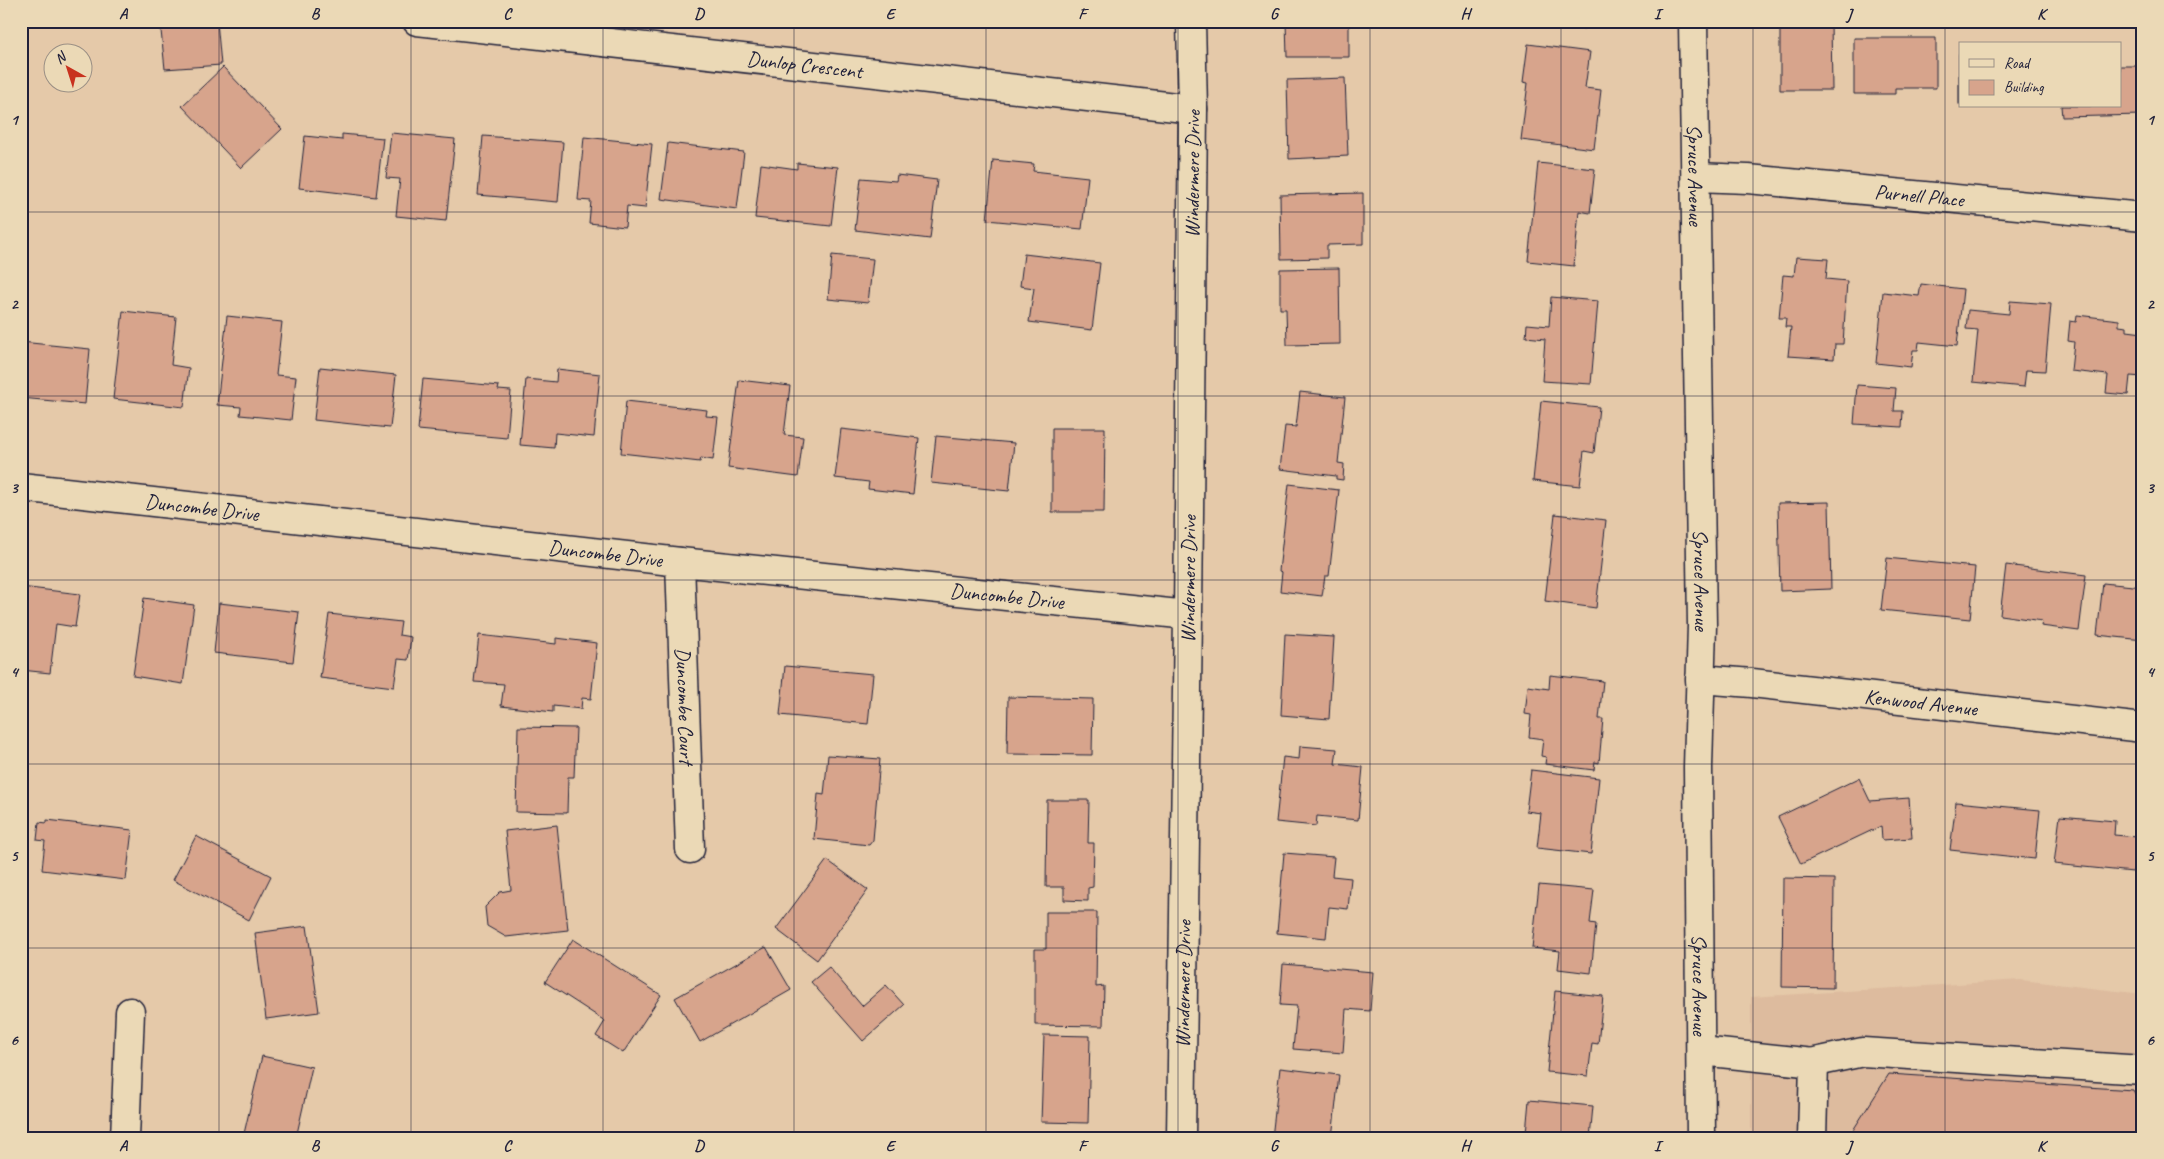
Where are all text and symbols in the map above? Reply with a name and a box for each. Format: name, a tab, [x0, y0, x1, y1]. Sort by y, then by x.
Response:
text: A	[119, 4, 129, 24]
text: B	[311, 4, 321, 24]
text: C	[503, 4, 513, 24]
text: D	[694, 4, 705, 24]
text: E	[886, 4, 897, 24]
text: F	[1078, 4, 1089, 24]
text: G	[1270, 4, 1280, 24]
text: H	[1460, 4, 1472, 24]
text: I	[1654, 4, 1664, 24]
text: J	[1845, 4, 1854, 24]
text: K	[2037, 4, 2049, 24]
north arrow	[42, 42, 92, 92]
legend	[1959, 42, 2122, 108]
street label: Dunlop Crescent	[745, 45, 866, 85]
text: N	[51, 47, 71, 68]
text: Road	[2004, 54, 2031, 73]
text: Building	[2004, 78, 2044, 97]
street label: Windermere Drive	[1179, 109, 1206, 238]
text: 1	[10, 110, 19, 130]
text: 1	[2146, 110, 2155, 130]
street label: Spruce Avenue	[1682, 124, 1709, 227]
street label: Purnell Place	[1873, 178, 1967, 213]
text: 2	[10, 294, 19, 314]
text: 2	[2146, 294, 2155, 314]
text: 3	[10, 478, 19, 498]
text: 3	[2146, 478, 2155, 498]
street label: Duncombe Drive	[144, 488, 261, 527]
street label: Windermere Drive	[1175, 514, 1202, 643]
street label: Spruce Avenue	[1688, 529, 1715, 632]
street label: Duncombe Drive	[547, 534, 665, 573]
street label: Duncombe Drive	[949, 577, 1066, 615]
street label: Duncombe Court	[670, 647, 700, 768]
text: 4	[10, 662, 19, 682]
text: 4	[2146, 662, 2155, 682]
street label: Kenwood Avenue	[1863, 683, 1980, 722]
text: 5	[11, 846, 20, 866]
text: 5	[2147, 846, 2156, 866]
street label: Windermere Drive	[1169, 919, 1197, 1048]
street label: Spruce Avenue	[1686, 934, 1713, 1037]
text: 6	[10, 1030, 19, 1050]
text: 6	[2146, 1030, 2155, 1050]
text: A	[119, 1136, 129, 1156]
text: B	[311, 1136, 321, 1156]
text: C	[503, 1136, 513, 1156]
text: D	[694, 1136, 705, 1156]
text: E	[886, 1136, 897, 1156]
text: F	[1078, 1136, 1089, 1156]
text: G	[1270, 1136, 1280, 1156]
text: H	[1460, 1136, 1472, 1156]
text: I	[1654, 1136, 1664, 1156]
text: J	[1845, 1136, 1854, 1156]
text: K	[2037, 1136, 2049, 1156]

